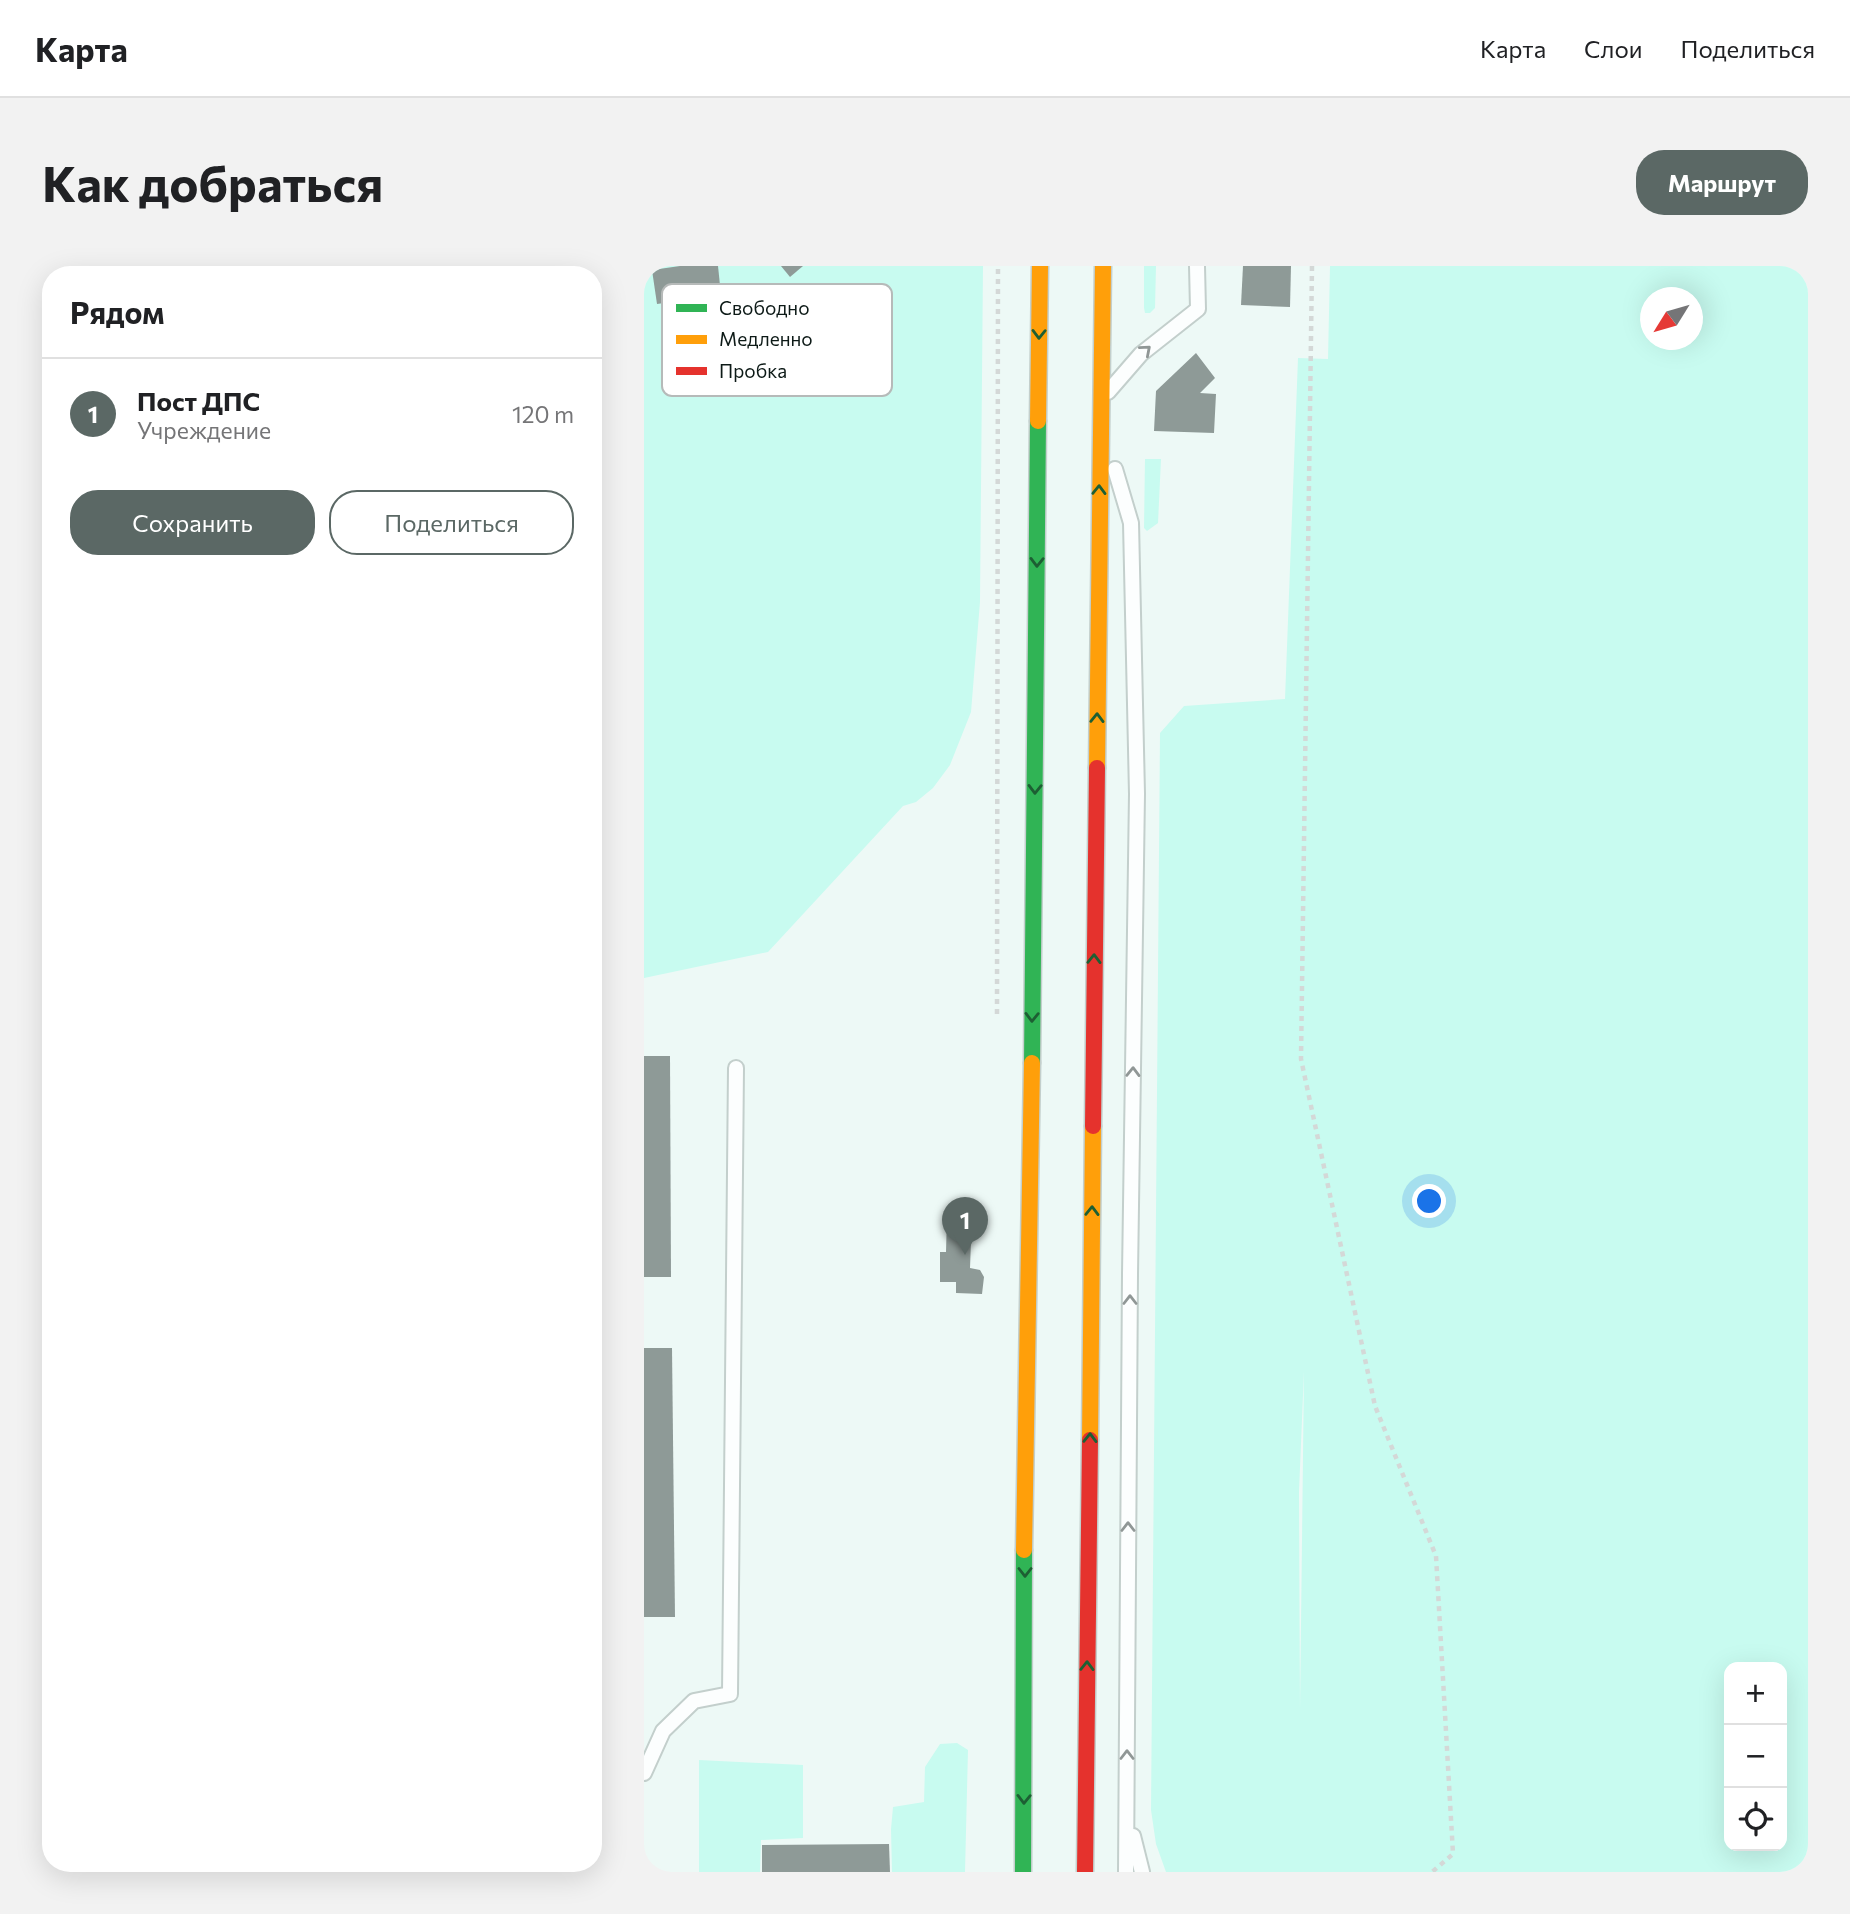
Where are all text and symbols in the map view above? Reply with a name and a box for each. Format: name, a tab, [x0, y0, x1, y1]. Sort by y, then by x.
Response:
text: Карта	[35, 28, 128, 69]
text: Карта	[1480, 34, 1546, 63]
text: Слои	[1584, 34, 1642, 63]
text: Поделиться	[1680, 34, 1815, 63]
button: Маршрут	[1636, 150, 1808, 215]
text: Как добраться	[42, 152, 383, 212]
legend	[662, 284, 892, 396]
north arrow	[1640, 287, 1703, 350]
text: Рядом	[70, 293, 164, 330]
text: Свободно	[719, 296, 809, 319]
text: Медленно	[719, 327, 813, 350]
one-way arrow	[1031, 329, 1047, 340]
one-way arrow	[1138, 346, 1151, 359]
text: Пробка	[719, 359, 787, 382]
text: Пост ДПС	[137, 385, 260, 416]
text: 1	[88, 400, 98, 428]
text: 120 m	[512, 400, 574, 428]
text: Учреждение	[137, 416, 271, 444]
one-way arrow	[1092, 485, 1107, 496]
button: Сохранить	[70, 490, 315, 555]
button: Поделиться	[329, 490, 574, 555]
one-way arrow	[1029, 557, 1045, 567]
one-way arrow	[1089, 712, 1105, 723]
one-way arrow	[1027, 784, 1043, 795]
one-way arrow	[1086, 953, 1102, 964]
one-way arrow	[1024, 1012, 1040, 1022]
one-way arrow	[1125, 1067, 1141, 1077]
your location	[1412, 1184, 1446, 1218]
pin: 1	[942, 1197, 988, 1255]
one-way arrow	[1084, 1205, 1099, 1216]
one-way arrow	[1122, 1294, 1138, 1305]
one-way arrow	[1082, 1433, 1098, 1443]
one-way arrow	[1121, 1522, 1136, 1533]
one-way arrow	[1017, 1567, 1033, 1577]
one-way arrow	[1080, 1660, 1095, 1671]
map controls	[1724, 1662, 1787, 1851]
button: +	[1724, 1662, 1787, 1725]
button: −	[1724, 1725, 1787, 1788]
one-way arrow	[1119, 1749, 1135, 1760]
button: locate	[1724, 1788, 1787, 1851]
one-way arrow	[1017, 1794, 1032, 1805]

